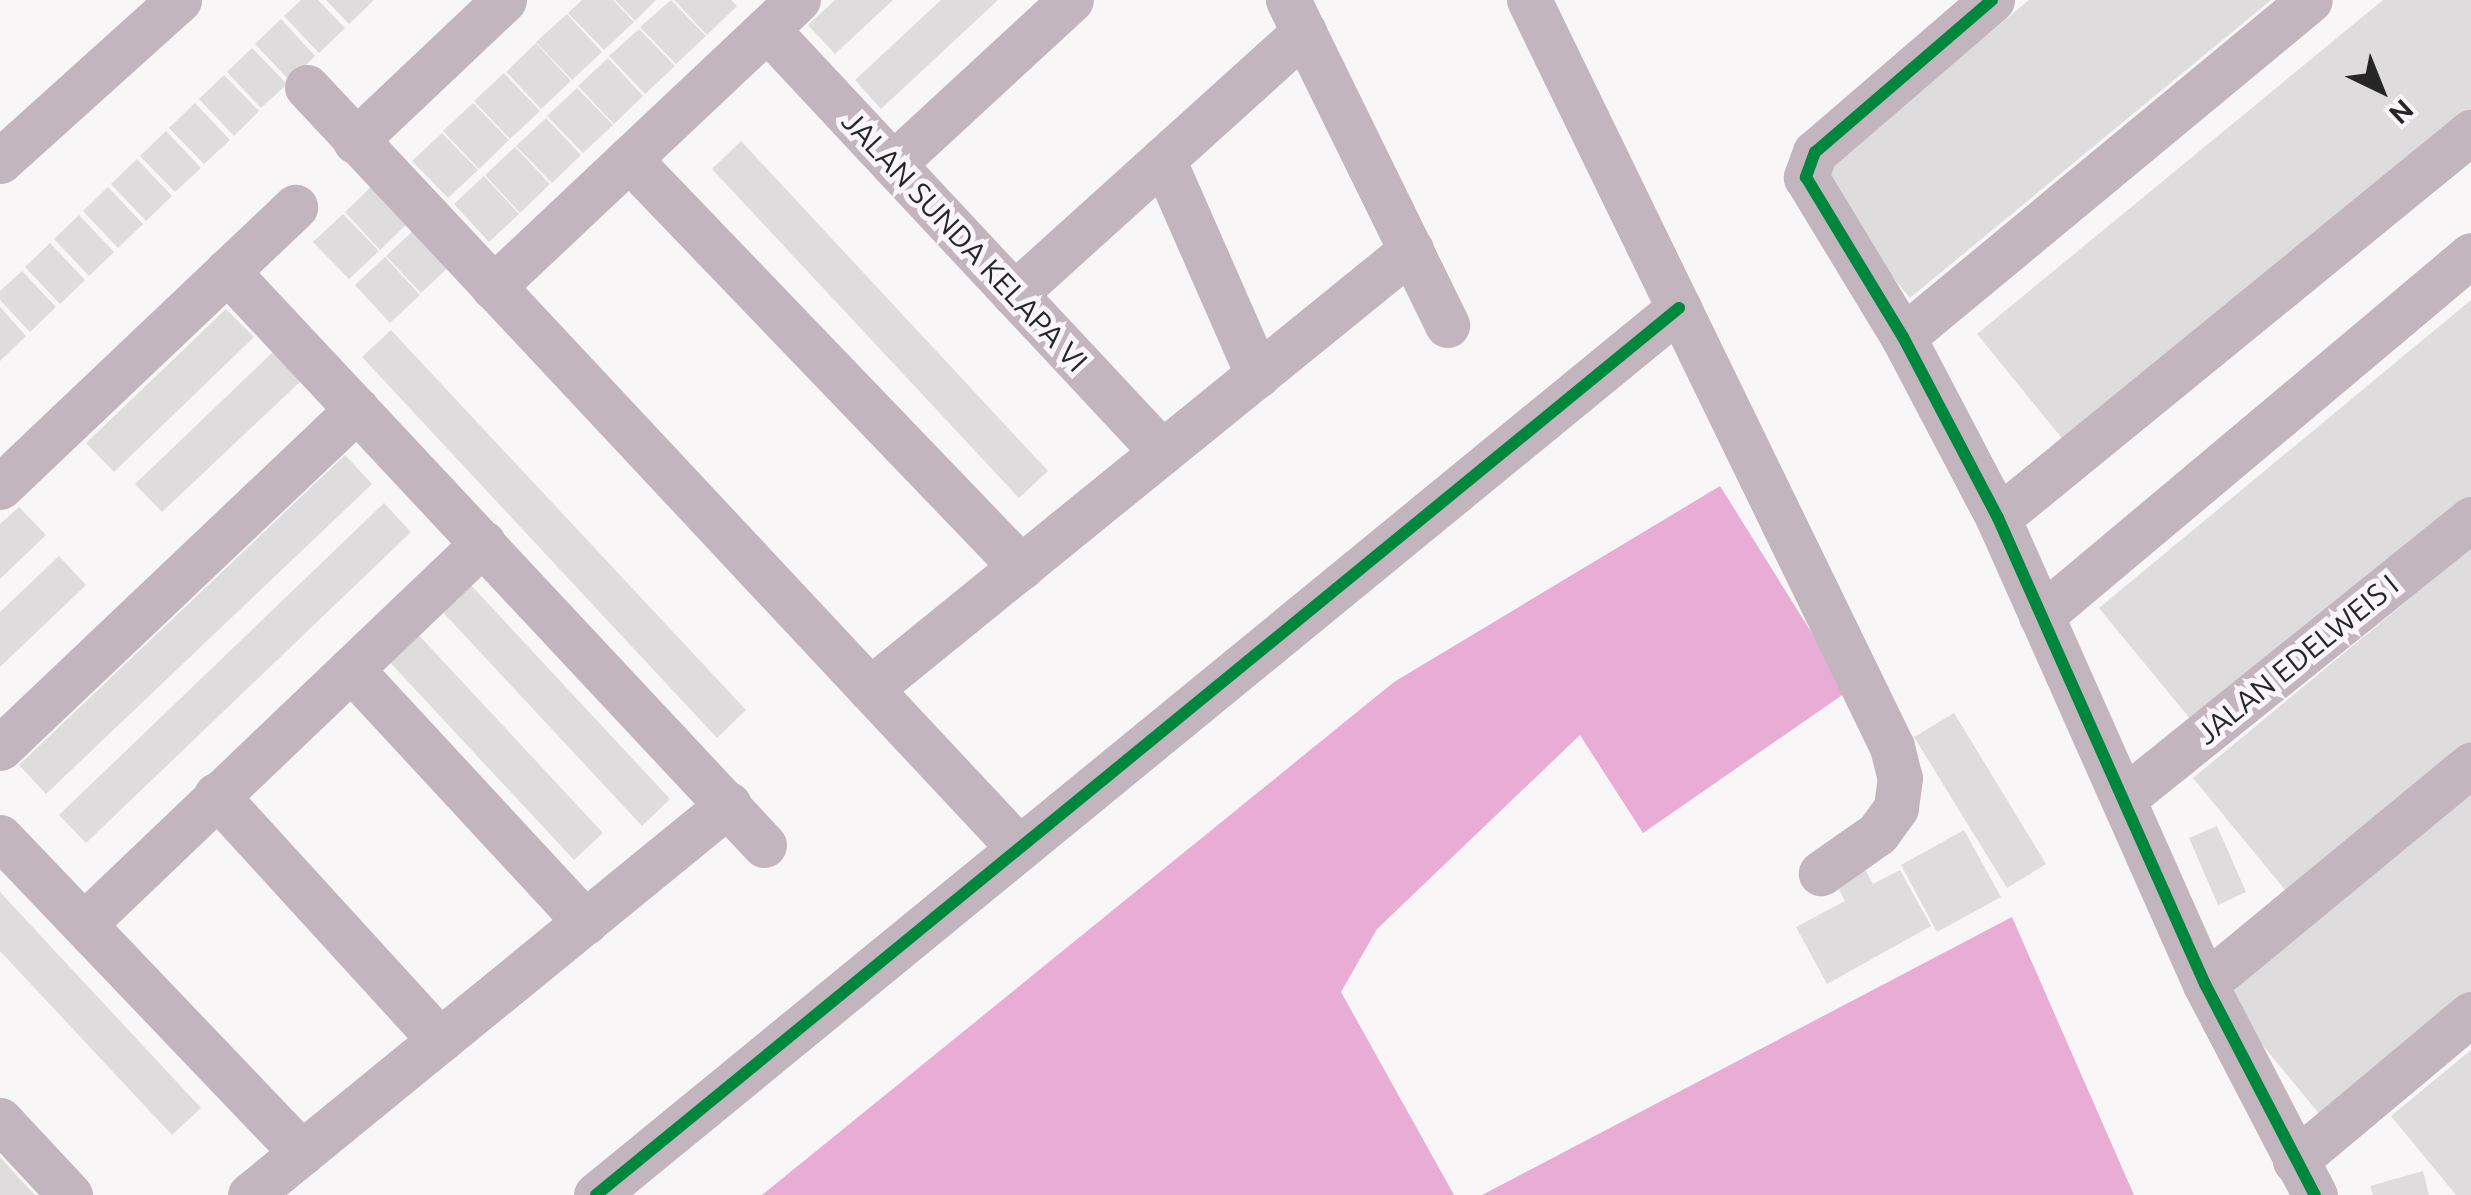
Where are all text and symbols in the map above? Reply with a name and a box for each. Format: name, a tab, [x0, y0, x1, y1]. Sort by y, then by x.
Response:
north arrow	[2331, 40, 2431, 140]
text: N	[2384, 94, 2420, 131]
street label: JALAN SUNDA KELAPA VI	[835, 103, 1095, 379]
street label: JALAN EDELWEIS I	[2189, 566, 2405, 752]

